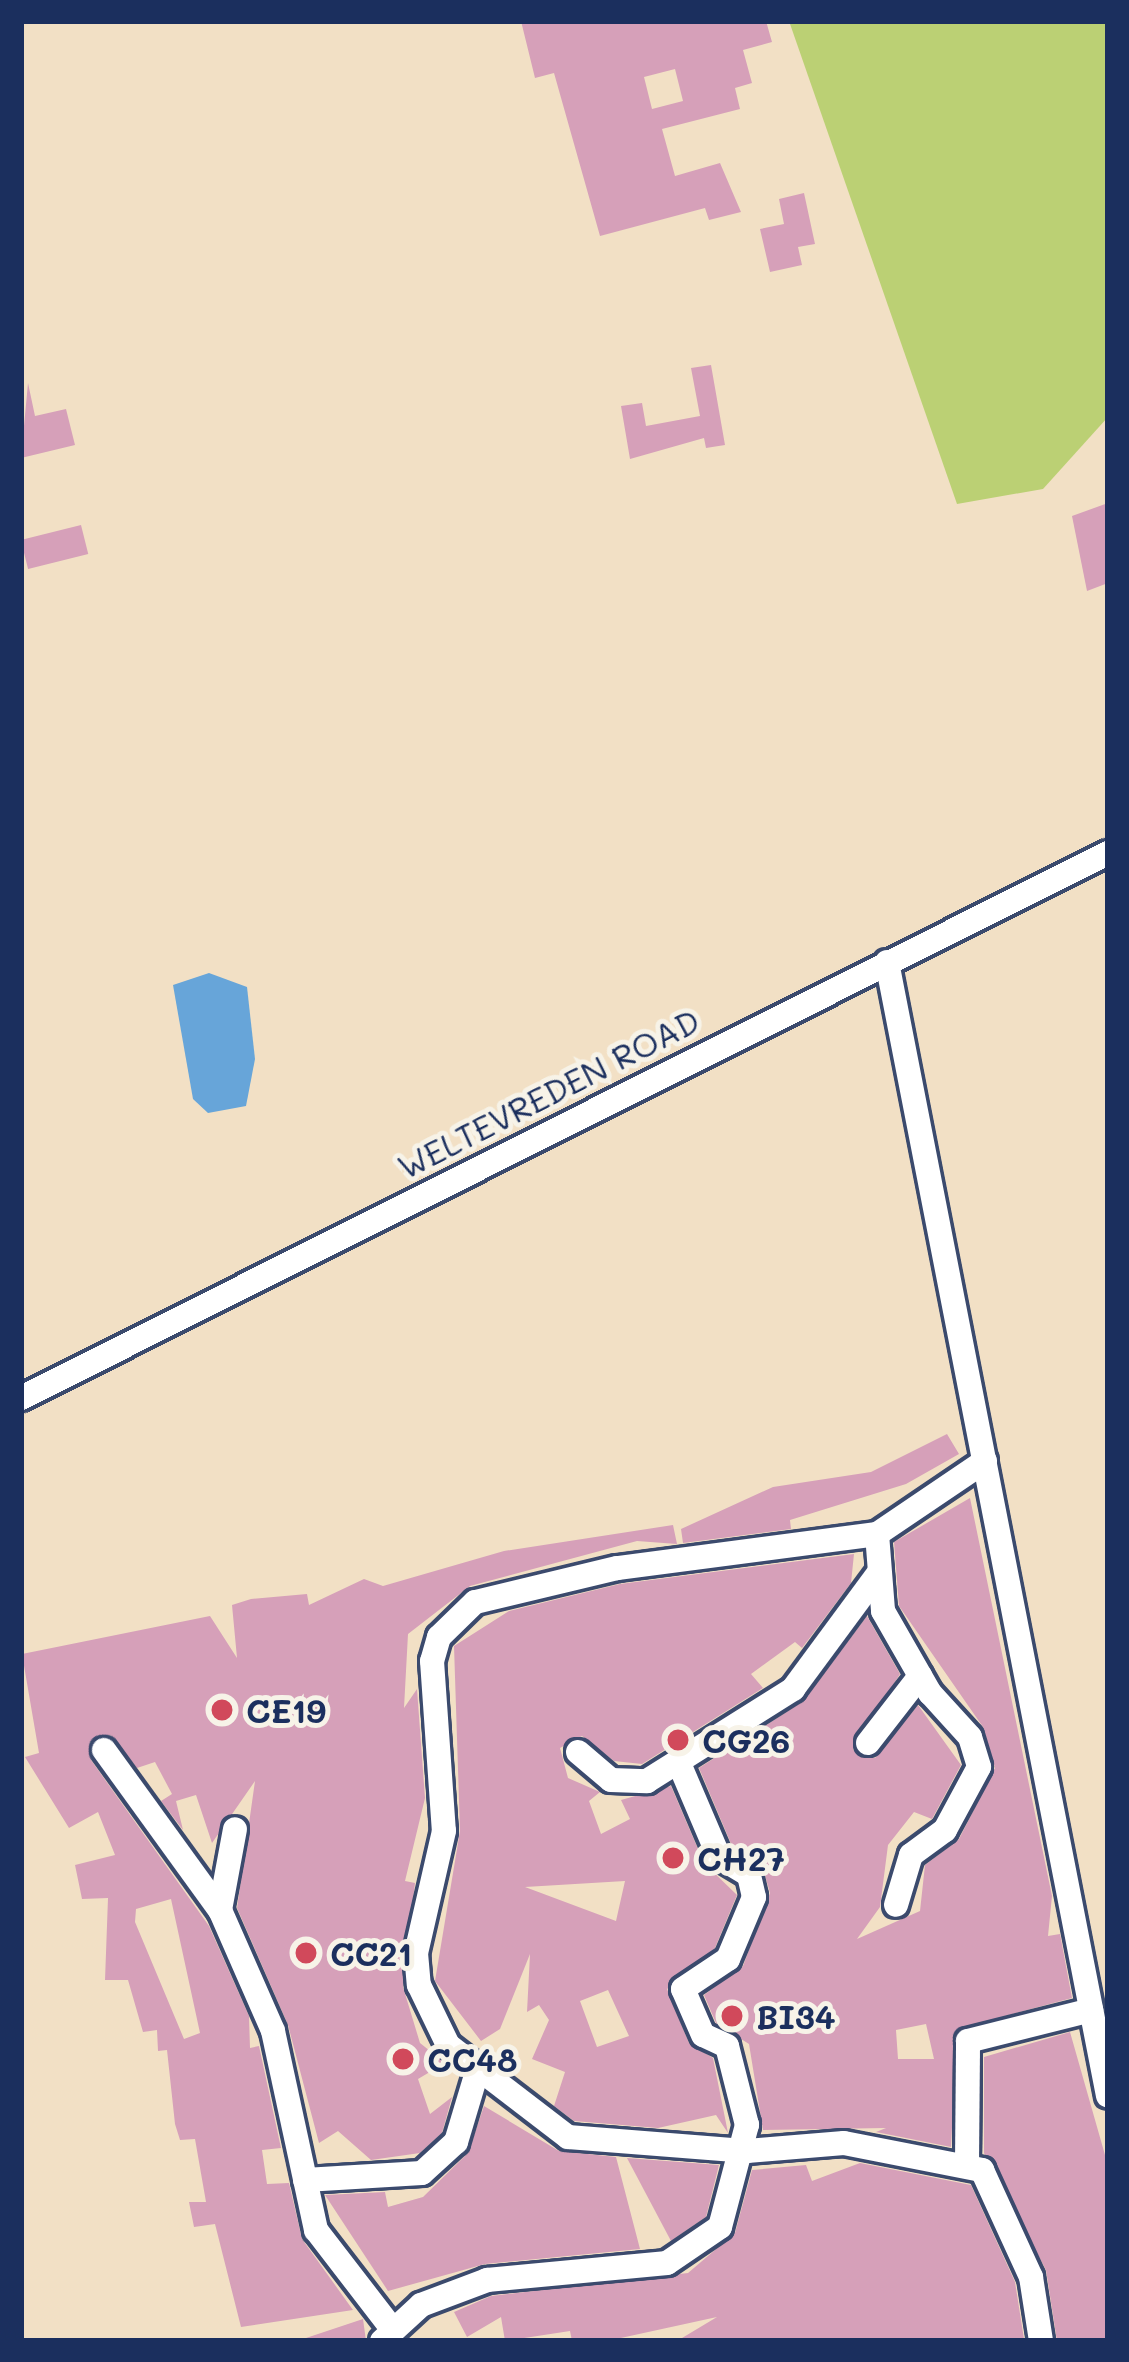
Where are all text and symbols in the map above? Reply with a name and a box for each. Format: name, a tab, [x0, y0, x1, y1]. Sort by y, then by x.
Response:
street label: WELTEVREDEN ROAD	[391, 1000, 705, 1186]
place label: CE19	[246, 1690, 326, 1730]
marker: CE19	[209, 1697, 235, 1723]
place label: CG26	[702, 1720, 790, 1760]
marker: CG26	[665, 1727, 691, 1753]
place label: CH27	[697, 1838, 785, 1878]
marker: CH27	[660, 1845, 686, 1871]
place label: CC21	[330, 1933, 412, 1973]
marker: CC21	[293, 1940, 319, 1966]
place label: BI34	[756, 1996, 836, 2036]
marker: BI34	[719, 2003, 745, 2029]
place label: CC48	[427, 2039, 517, 2079]
marker: CC48	[390, 2046, 416, 2072]

